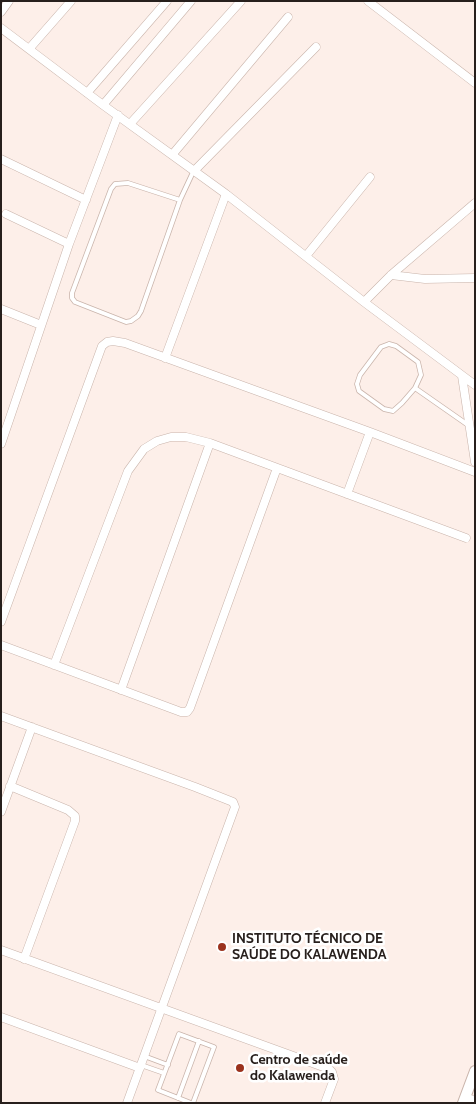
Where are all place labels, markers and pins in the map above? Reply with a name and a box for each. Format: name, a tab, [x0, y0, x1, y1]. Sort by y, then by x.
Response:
place label: INSTITUTO TÉCNICO DE SAÚDE DO KALAWENDA	[232, 931, 387, 964]
marker: INSTITUTO TÉCNICO DE SAÚDE DO KALAWENDA	[216, 941, 228, 953]
place label: Centro de saúde do Kalawenda	[250, 1052, 348, 1084]
marker: Centro de saúde do Kalawenda	[234, 1062, 246, 1074]

